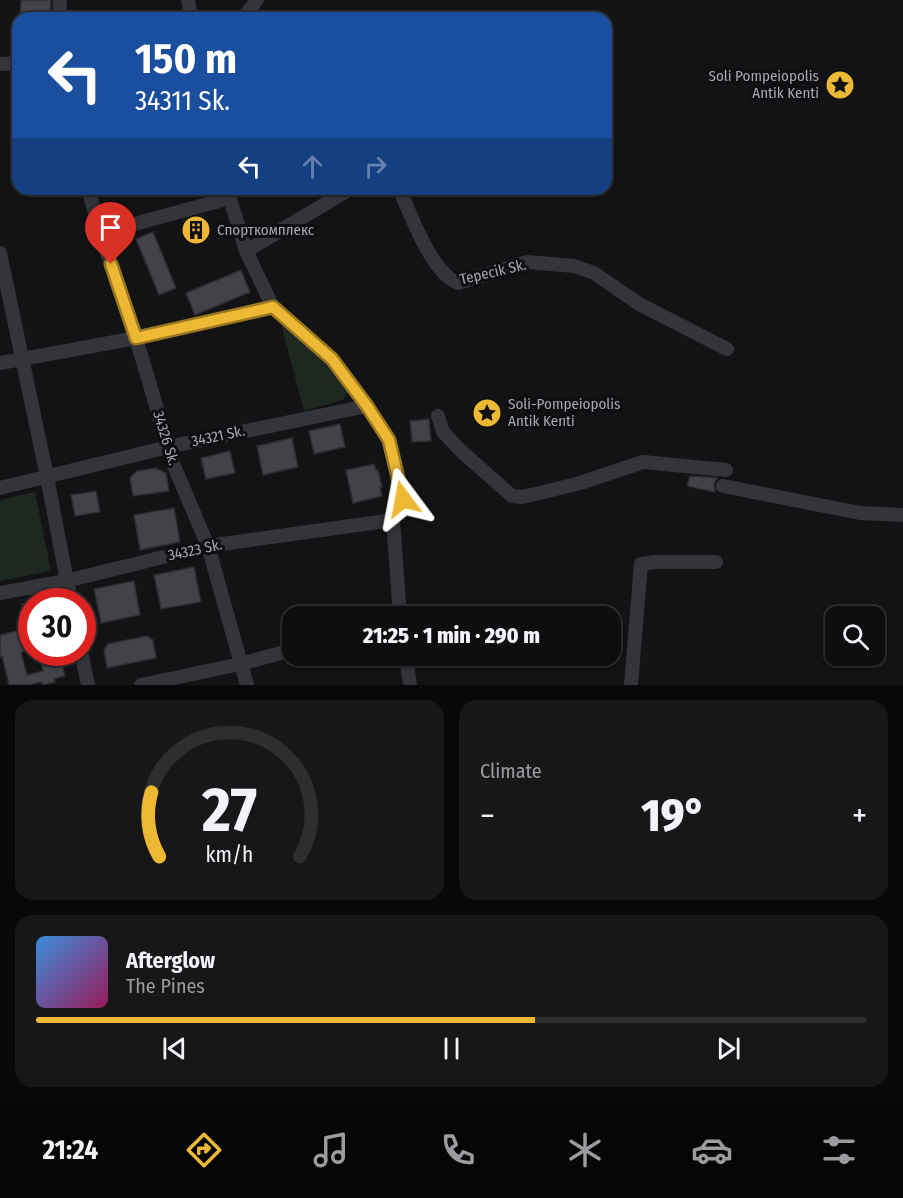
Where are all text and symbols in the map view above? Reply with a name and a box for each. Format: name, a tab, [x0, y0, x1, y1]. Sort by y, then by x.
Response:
text: 150 m	[135, 34, 237, 84]
icon: left	[36, 36, 114, 114]
place label: Soli Pompeiopolis Antik Kenti	[709, 67, 819, 102]
place icon: Soli Pompeiopolis Antik Kenti	[824, 69, 856, 101]
text: 34311 Sk.	[135, 85, 230, 117]
icon: left	[233, 150, 266, 183]
icon: ahead	[296, 150, 329, 183]
icon: right	[359, 150, 392, 183]
pin	[85, 202, 136, 264]
icon: arrive	[94, 211, 127, 244]
building icon: Спорткомплекс	[180, 214, 212, 246]
place label: Спорткомплекс	[217, 221, 315, 239]
street label: Tepecik Sk.	[458, 256, 528, 288]
place label: Soli-Pompeiopolis Antik Kenti	[508, 395, 621, 430]
place icon: Soli-Pompeiopolis Antik Kenti	[471, 397, 503, 429]
street label: 34326 Sk.	[149, 409, 183, 467]
street label: 34321 Sk.	[190, 422, 246, 450]
position arrow	[371, 467, 435, 531]
street label: 34323 Sk.	[166, 535, 224, 565]
speed limit sign: 30	[18, 588, 96, 666]
map controls	[825, 606, 885, 666]
button: search	[825, 606, 885, 666]
text: 21:25 · 1 min · 290 m	[363, 622, 540, 649]
text: Climate	[480, 759, 542, 783]
text: 27	[201, 773, 257, 848]
text: 19°	[641, 789, 706, 843]
text: −	[480, 796, 495, 836]
text: +	[852, 796, 867, 836]
text: km/h	[206, 842, 253, 868]
text: Afterglow	[126, 947, 215, 974]
text: The Pines	[126, 974, 205, 998]
icon: previous	[158, 1032, 191, 1065]
icon: pause	[435, 1032, 468, 1065]
icon: next	[712, 1032, 745, 1065]
icon: directions	[183, 1129, 225, 1171]
icon: music	[310, 1129, 352, 1171]
icon: phone	[437, 1129, 479, 1171]
icon: climate	[564, 1129, 606, 1171]
icon: car	[691, 1129, 733, 1171]
icon: filters	[818, 1129, 860, 1171]
text: 21:24	[43, 1134, 98, 1166]

